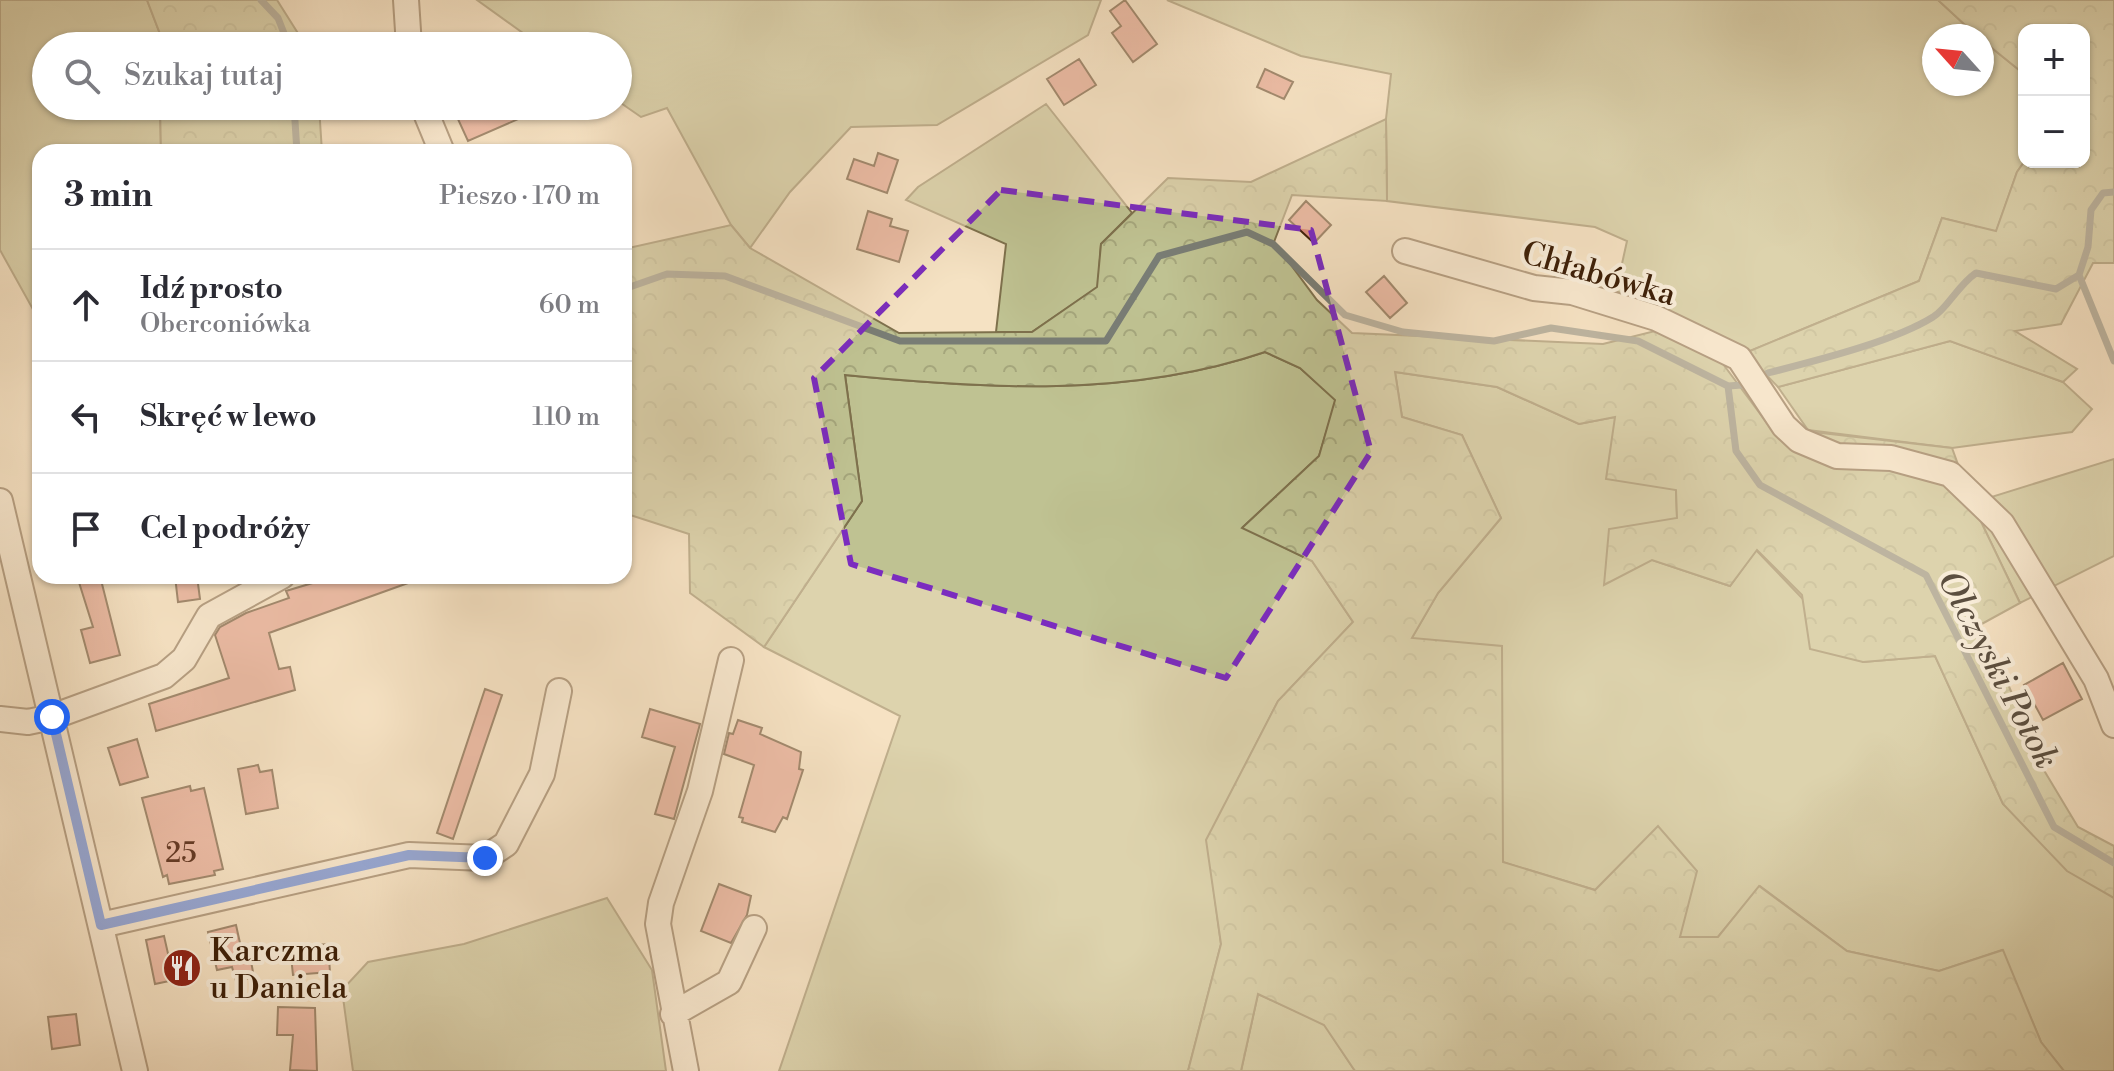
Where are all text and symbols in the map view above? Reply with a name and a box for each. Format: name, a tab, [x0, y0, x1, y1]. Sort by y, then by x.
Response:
north arrow	[1922, 24, 1994, 96]
map controls	[2018, 24, 2090, 168]
button: +	[2018, 24, 2090, 96]
search box	[32, 32, 632, 120]
icon: search	[60, 54, 104, 98]
text: Szukaj tutaj	[124, 57, 284, 95]
button: −	[2018, 96, 2090, 168]
text: 3 min	[64, 175, 153, 217]
text: Pieszo · 170 m	[439, 180, 600, 212]
street label: Chłabówka	[1517, 233, 1681, 315]
text: Idź prosto	[140, 270, 283, 308]
icon: ahead	[64, 283, 108, 327]
text: 60 m	[539, 289, 600, 321]
text: Oberconiówka	[140, 308, 311, 340]
icon: left	[64, 395, 108, 439]
text: Skręć w lewo	[140, 398, 317, 436]
text: 110 m	[532, 401, 600, 433]
icon: arrive	[64, 507, 108, 551]
text: Cel podróży	[140, 510, 310, 548]
water label: Olczyski Potok	[1927, 564, 2067, 776]
route start	[34, 699, 70, 735]
house number: 25	[165, 836, 197, 871]
route end	[467, 840, 503, 876]
place label: Karczma u Daniela	[210, 931, 348, 1008]
restaurant icon: Karczma u Daniela	[161, 947, 203, 989]

